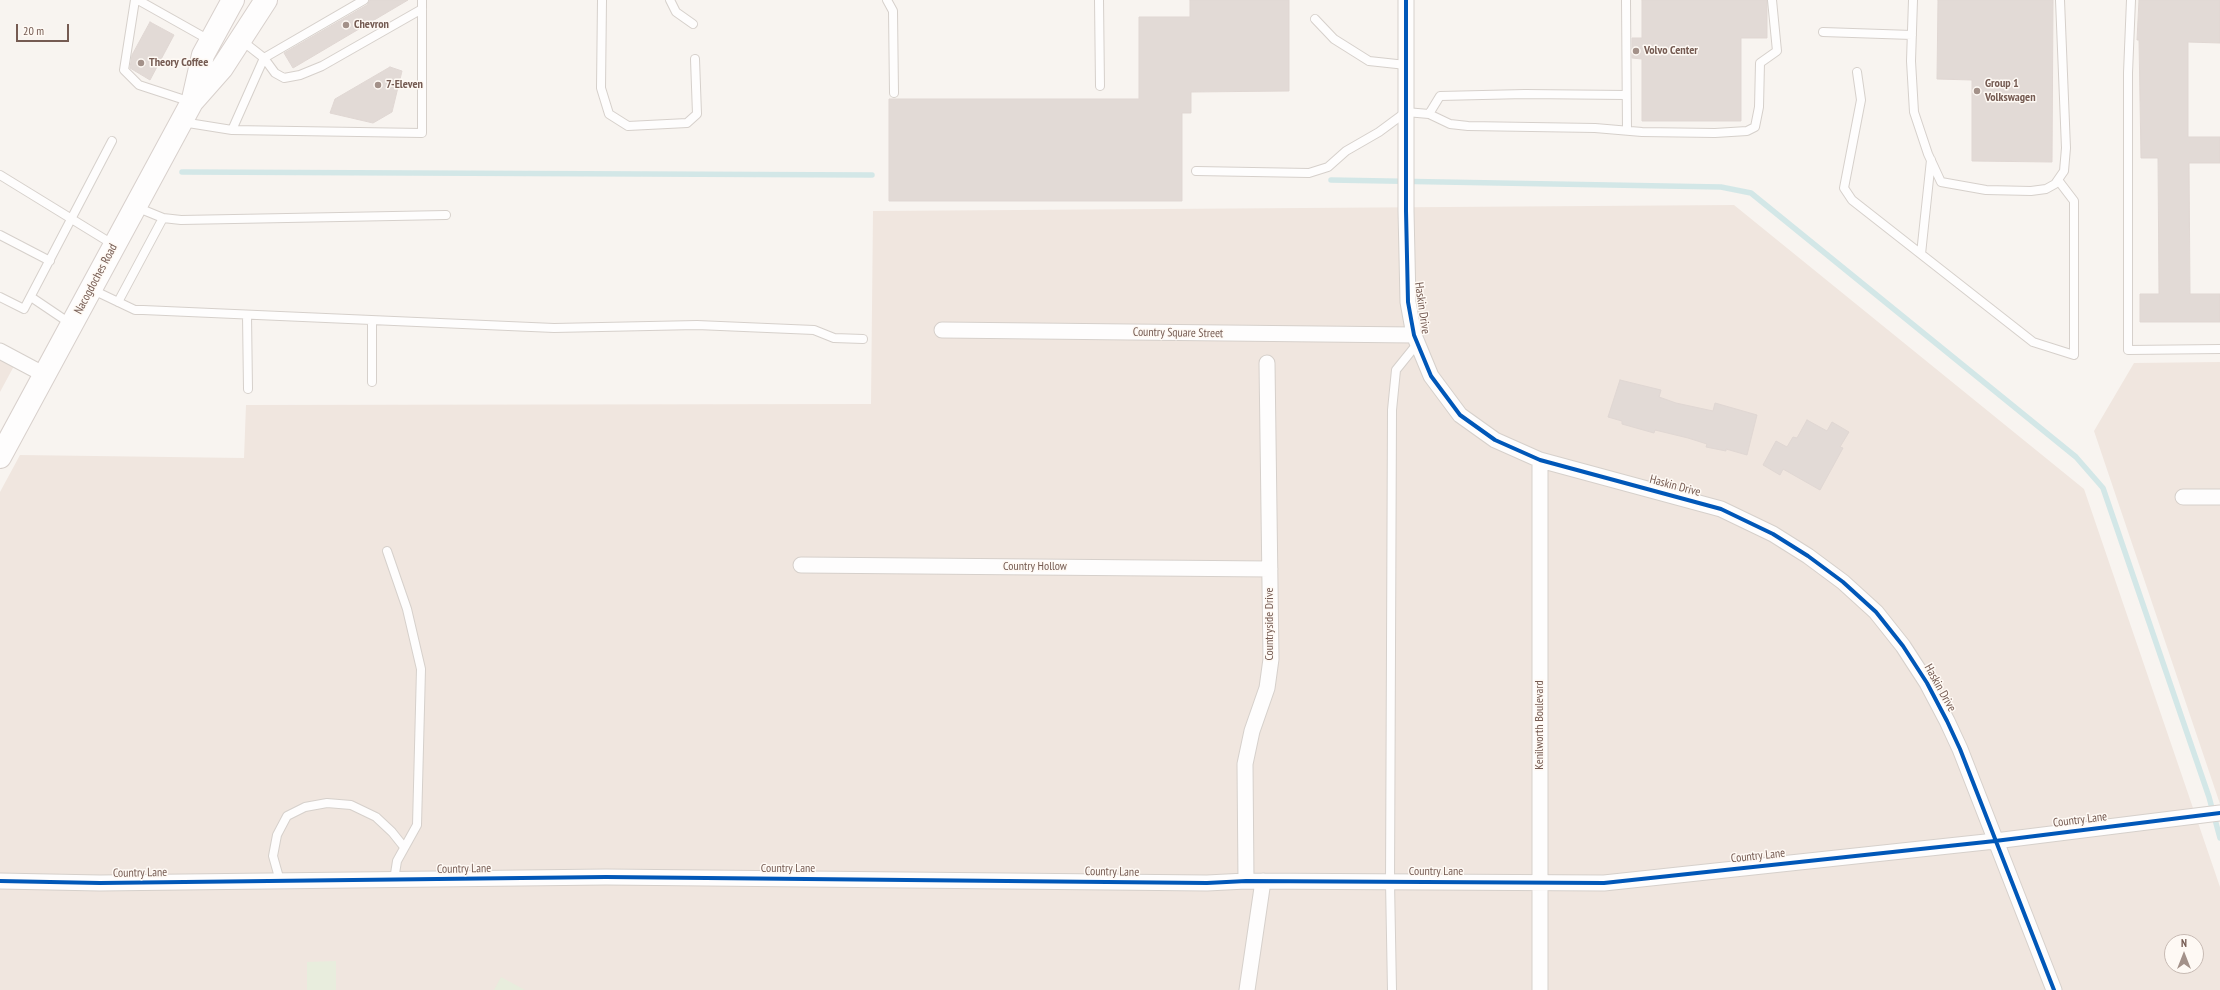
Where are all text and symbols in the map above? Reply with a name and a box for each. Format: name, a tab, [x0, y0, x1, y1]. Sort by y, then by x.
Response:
scale bar	[18, 16, 71, 42]
place label: Chevron	[354, 18, 389, 32]
marker: Chevron	[341, 20, 351, 30]
text: 20 m	[23, 23, 44, 38]
place label: Volvo Center	[1644, 44, 1698, 58]
marker: Volvo Center	[1631, 46, 1641, 56]
place label: Theory Coffee	[149, 56, 208, 70]
marker: Theory Coffee	[136, 58, 146, 68]
place label: Group 1 Volkswagen	[1985, 77, 2036, 105]
place label: 7-Eleven	[386, 78, 423, 92]
marker: 7-Eleven	[373, 80, 383, 90]
marker: Group 1 Volkswagen	[1972, 86, 1982, 96]
street label: Nacogdoches Road	[71, 241, 121, 317]
street label: Haskin Drive	[1411, 281, 1433, 335]
street label: Country Square Street	[1133, 325, 1223, 341]
street label: Haskin Drive	[1648, 472, 1702, 500]
street label: Country Hollow	[1003, 560, 1067, 574]
street label: Countryside Drive	[1263, 587, 1277, 661]
street label: Haskin Drive	[1921, 662, 1959, 714]
street label: Kenilworth Boulevard	[1533, 680, 1547, 770]
street label: Country Lane	[2052, 810, 2108, 830]
street label: Country Lane	[1730, 846, 1786, 866]
street label: Country Lane	[437, 861, 491, 877]
street label: Country Lane	[761, 862, 815, 876]
street label: Country Lane	[1085, 864, 1139, 880]
street label: Country Lane	[113, 865, 167, 881]
street label: Country Lane	[1409, 865, 1463, 879]
north arrow	[2164, 934, 2204, 974]
text: N	[2181, 936, 2187, 950]

